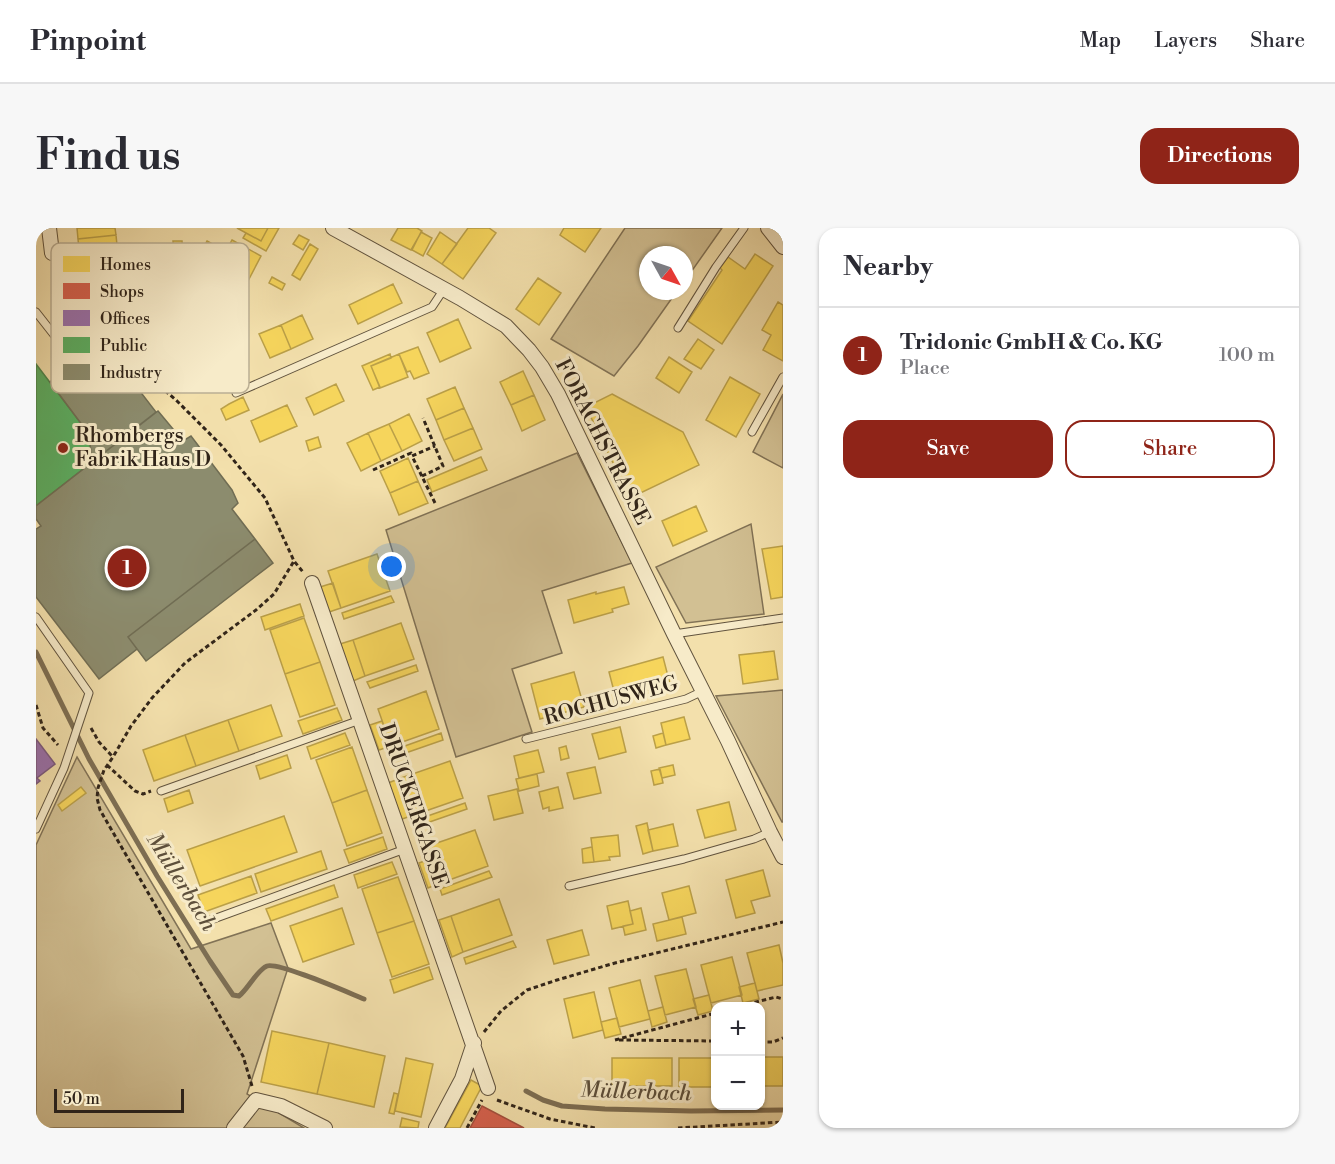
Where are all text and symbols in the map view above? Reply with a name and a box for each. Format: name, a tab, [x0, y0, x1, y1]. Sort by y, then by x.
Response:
text: Pinpoint	[30, 24, 146, 59]
text: Map	[1080, 28, 1121, 54]
text: Layers	[1154, 28, 1217, 54]
text: Share	[1250, 28, 1305, 54]
button: Directions	[1140, 128, 1299, 184]
text: Find us	[36, 130, 180, 183]
legend	[51, 243, 249, 393]
north arrow	[639, 246, 693, 300]
text: Nearby	[843, 251, 933, 283]
text: Homes	[100, 255, 151, 275]
text: Shops	[100, 282, 144, 302]
text: Offices	[100, 309, 150, 329]
text: Tridonic GmbH & Co. KG	[900, 329, 1163, 356]
text: Public	[100, 336, 147, 356]
text: 1	[858, 343, 867, 368]
text: 100 m	[1219, 343, 1275, 368]
street label: FORACHSTRASSE	[549, 355, 655, 529]
text: Place	[900, 356, 950, 381]
text: Industry	[100, 363, 162, 383]
button: Save	[843, 420, 1053, 478]
button: Share	[1065, 420, 1275, 478]
place label: Rhombergs Fabrik Haus D	[75, 423, 211, 473]
marker: Rhombergs Fabrik Haus D	[56, 441, 70, 455]
pin: 1	[108, 546, 146, 590]
your location	[377, 552, 406, 581]
street label: ROCHUSWEG	[541, 670, 682, 731]
street label: DRUCKERGASSE	[373, 720, 453, 892]
water label: Müllerbach	[140, 828, 222, 937]
map controls	[711, 1002, 765, 1110]
button: +	[711, 1002, 765, 1056]
button: −	[711, 1056, 765, 1110]
water label: Müllerbach	[580, 1077, 693, 1107]
scale bar	[54, 1086, 184, 1114]
text: 50 m	[63, 1089, 100, 1109]

